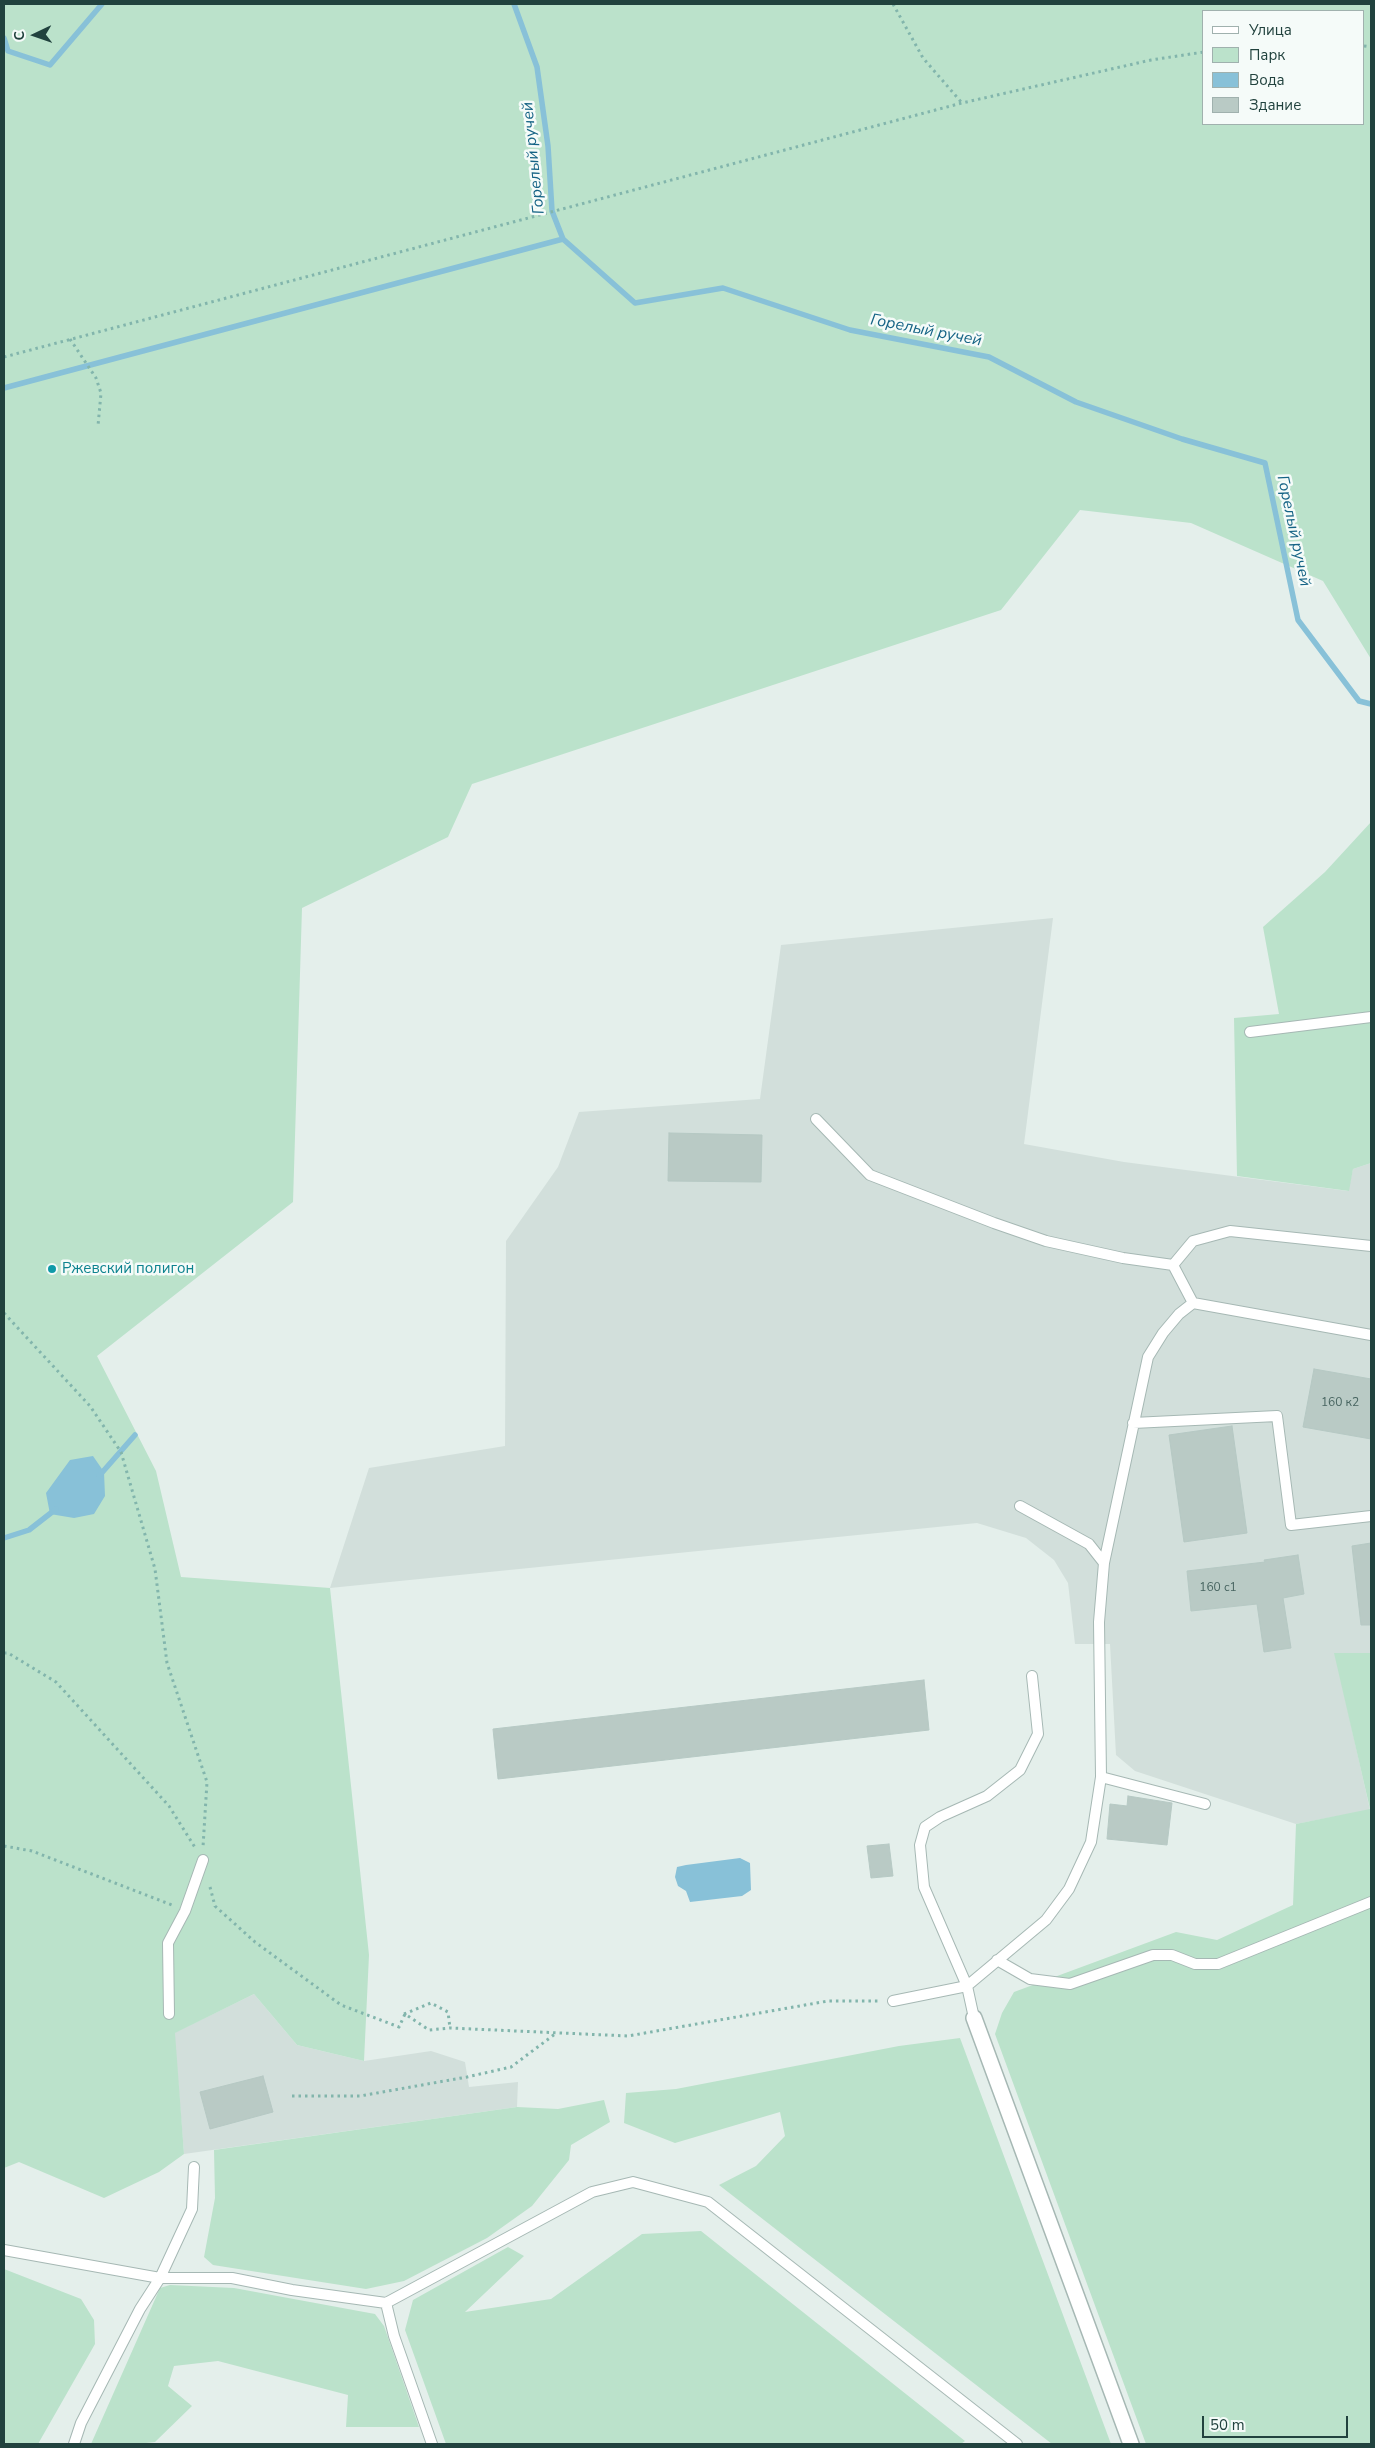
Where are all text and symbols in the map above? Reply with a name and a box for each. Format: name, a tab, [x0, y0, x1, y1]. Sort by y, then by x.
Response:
north arrow	[10, 10, 60, 60]
legend	[1202, 10, 1365, 125]
text: Улица	[1249, 20, 1292, 40]
text: С	[10, 31, 29, 41]
text: Парк	[1249, 45, 1285, 65]
text: Вода	[1249, 70, 1285, 90]
text: Здание	[1249, 95, 1301, 115]
water label: Горелый ручей	[519, 101, 549, 215]
water label: Горелый ручей	[869, 311, 983, 351]
water label: Горелый ручей	[1272, 474, 1314, 588]
place label: Ржевский полигон	[62, 1260, 194, 1278]
marker: Ржевский полигон	[46, 1263, 58, 1275]
house number: 160 к2	[1321, 1396, 1359, 1410]
house number: 160 с1	[1199, 1581, 1237, 1595]
scale bar	[1205, 2406, 1351, 2438]
text: 50 m	[1210, 2415, 1245, 2435]

